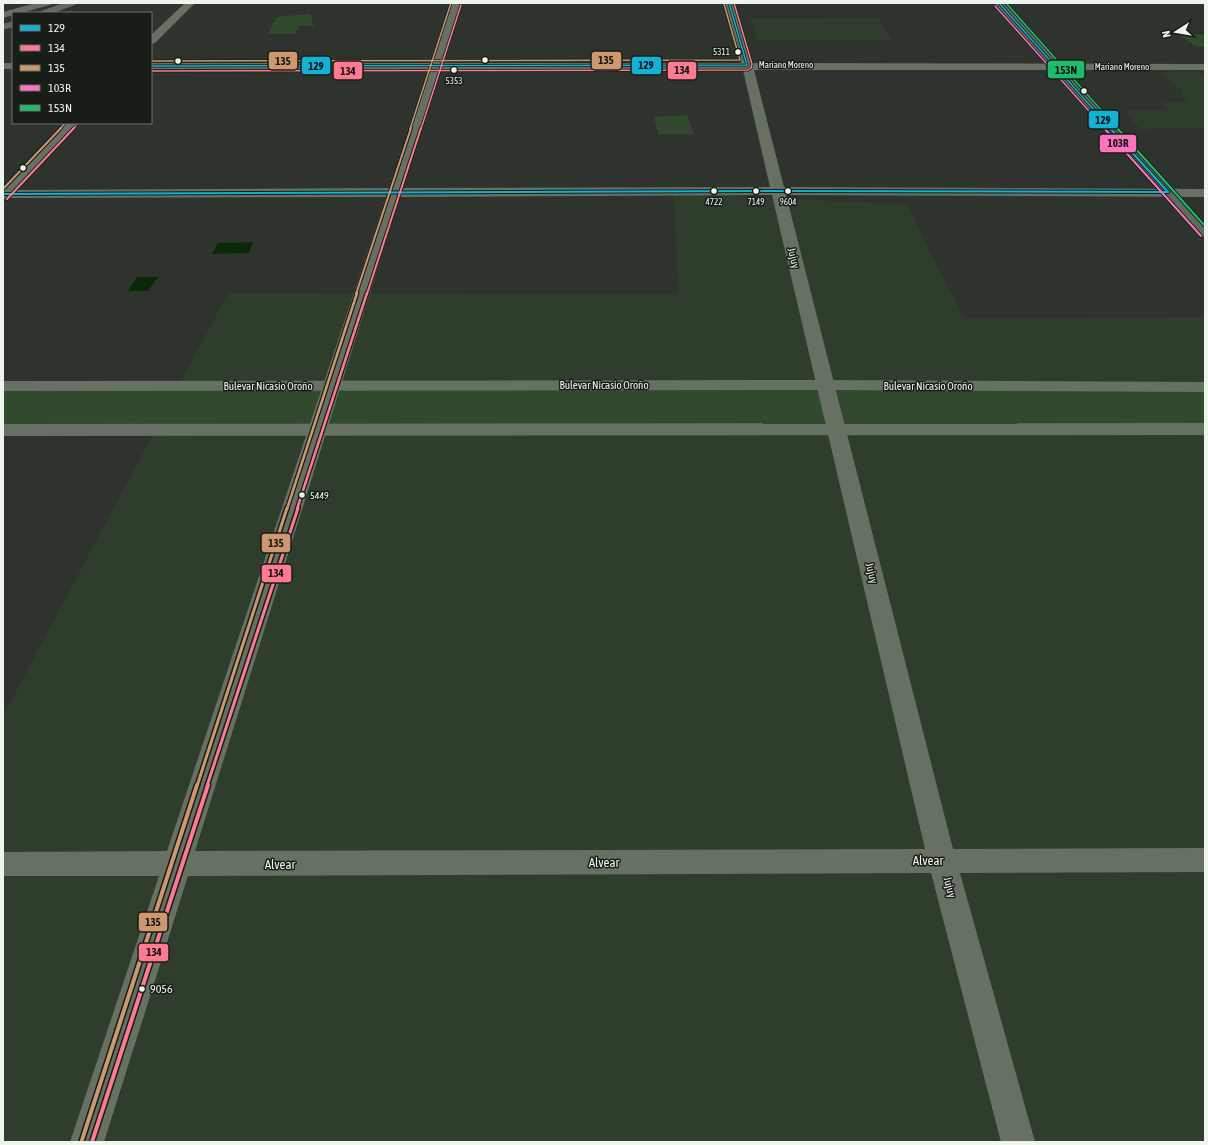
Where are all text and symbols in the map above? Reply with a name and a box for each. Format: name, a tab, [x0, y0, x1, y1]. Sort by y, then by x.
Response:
legend	[12, 12, 152, 124]
north arrow	[1156, 12, 1196, 52]
text: 129	[48, 21, 65, 35]
text: N	[1160, 30, 1173, 39]
text: 134	[48, 41, 65, 55]
place label: 5311	[713, 47, 730, 57]
marker: 5311	[733, 47, 743, 57]
line badge: 135	[268, 51, 298, 70]
line badge: 135	[591, 51, 622, 70]
text: 135	[598, 54, 614, 66]
text: 135	[275, 55, 291, 67]
unlabelled marker	[480, 55, 490, 65]
unlabelled marker	[173, 56, 183, 66]
line badge: 129	[301, 56, 331, 75]
line badge: 129	[631, 56, 662, 75]
text: 129	[638, 59, 654, 71]
text: 129	[308, 60, 324, 72]
street label: Mariano Moreno	[759, 60, 813, 70]
line badge: 153N	[1047, 60, 1085, 79]
text: 135	[48, 61, 65, 75]
line badge: 134	[333, 61, 363, 80]
line badge: 134	[667, 61, 697, 80]
street label: Mariano Moreno	[1095, 62, 1149, 72]
text: 134	[674, 64, 690, 76]
text: 153N	[1055, 64, 1077, 76]
text: 134	[340, 65, 356, 77]
marker: 5353	[449, 65, 459, 75]
place label: 5353	[446, 76, 462, 86]
text: 103R	[48, 81, 71, 95]
unlabelled marker	[1079, 86, 1089, 96]
text: 153N	[48, 101, 72, 115]
line badge: 129	[1088, 110, 1119, 129]
text: 129	[1095, 114, 1111, 126]
line badge: 103R	[1099, 134, 1137, 153]
text: 103R	[1107, 137, 1129, 149]
unlabelled marker	[18, 163, 28, 173]
marker: 4722	[709, 186, 719, 196]
marker: 7149	[751, 186, 761, 196]
marker: 9604	[783, 186, 793, 196]
place label: 4722	[706, 197, 722, 207]
place label: 7149	[748, 197, 764, 207]
place label: 9604	[780, 197, 796, 207]
street label: Jujuy	[786, 246, 802, 270]
street label: Bulevar Nicasio Oroño	[559, 379, 649, 391]
street label: Bulevar Nicasio Oroño	[223, 380, 313, 392]
street label: Bulevar Nicasio Oroño	[883, 380, 973, 392]
marker: 5449	[297, 490, 307, 500]
place label: 5449	[310, 490, 329, 501]
line badge: 135	[261, 533, 291, 553]
text: 135	[268, 537, 284, 549]
street label: Jujuy	[864, 561, 880, 585]
line badge: 134	[261, 564, 292, 583]
text: 134	[268, 567, 284, 579]
street label: Alvear	[913, 853, 944, 868]
street label: Alvear	[589, 855, 620, 870]
street label: Alvear	[265, 857, 296, 872]
street label: Jujuy	[941, 875, 959, 899]
line badge: 135	[138, 912, 168, 932]
text: 135	[145, 916, 161, 928]
line badge: 134	[138, 943, 169, 962]
text: 134	[146, 946, 162, 958]
place label: 9056	[150, 982, 173, 996]
marker: 9056	[137, 984, 147, 994]

